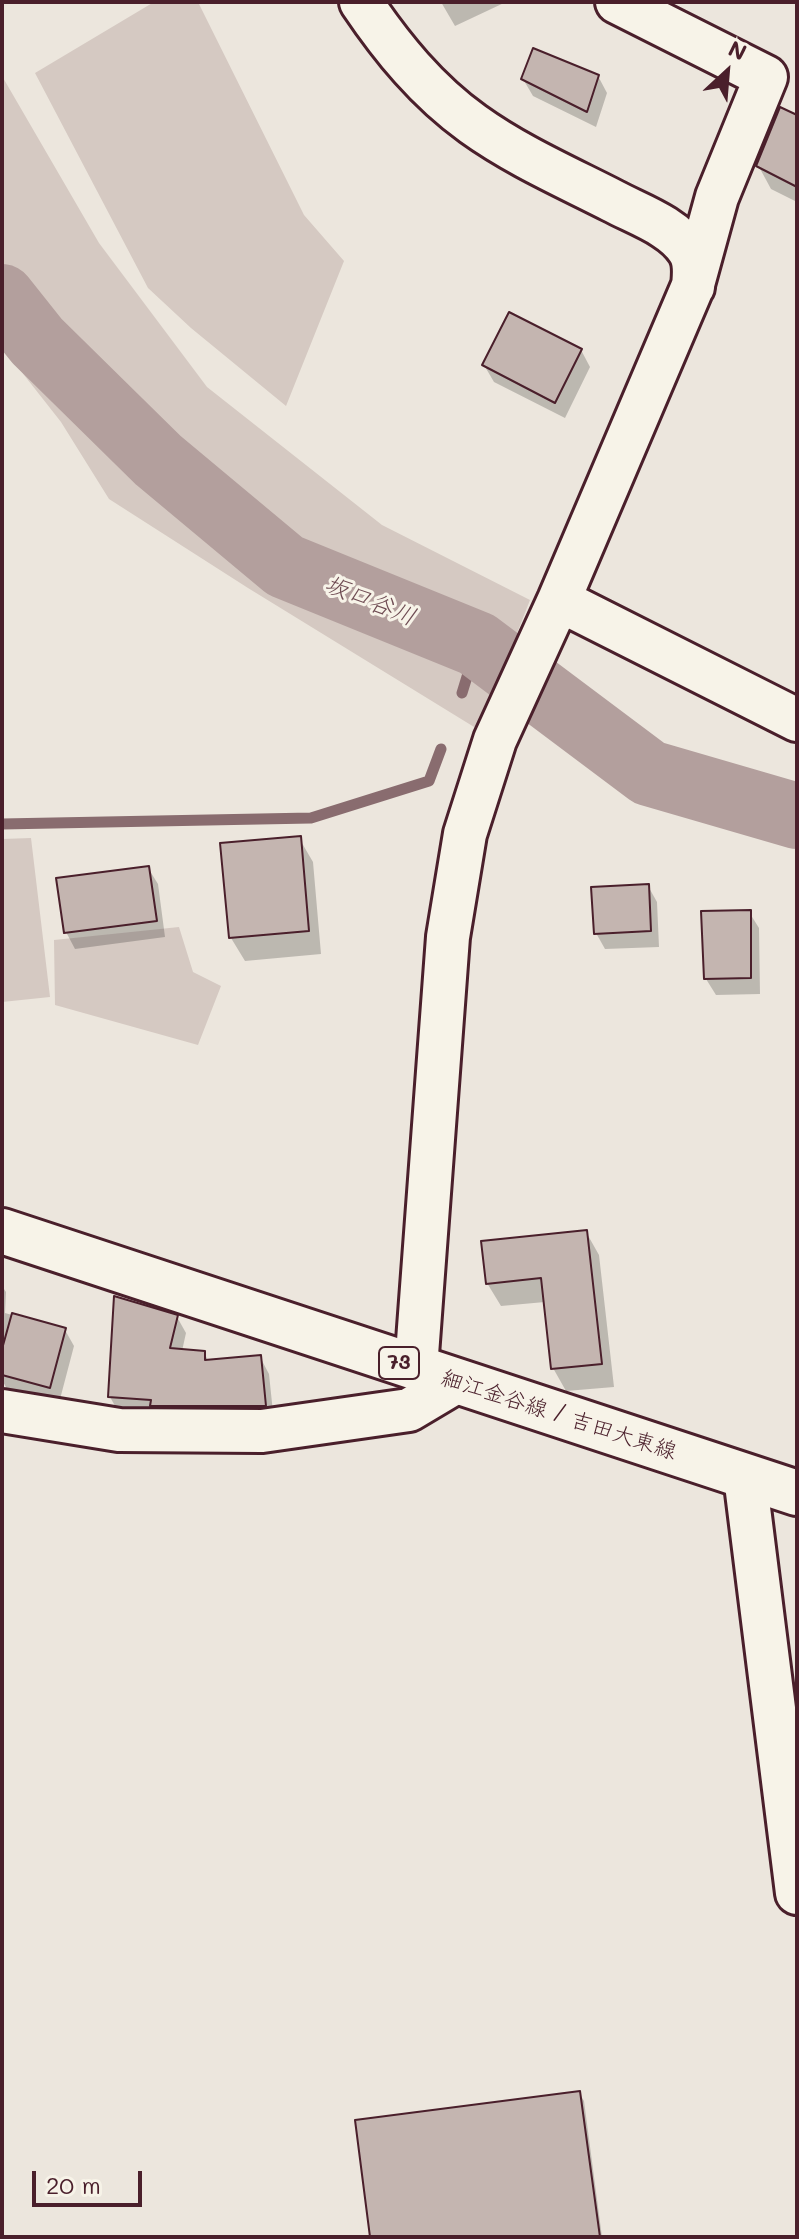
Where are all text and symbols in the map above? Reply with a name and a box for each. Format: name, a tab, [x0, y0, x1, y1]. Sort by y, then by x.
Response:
north arrow	[687, 32, 767, 112]
text: N	[724, 33, 752, 67]
water label: 坂口谷川	[320, 570, 420, 632]
road number: 73	[379, 1347, 419, 1379]
street label: 細江金谷線 / 吉田大東線	[438, 1364, 680, 1466]
scale bar	[36, 2155, 146, 2205]
text: 20 m	[46, 2169, 101, 2200]

